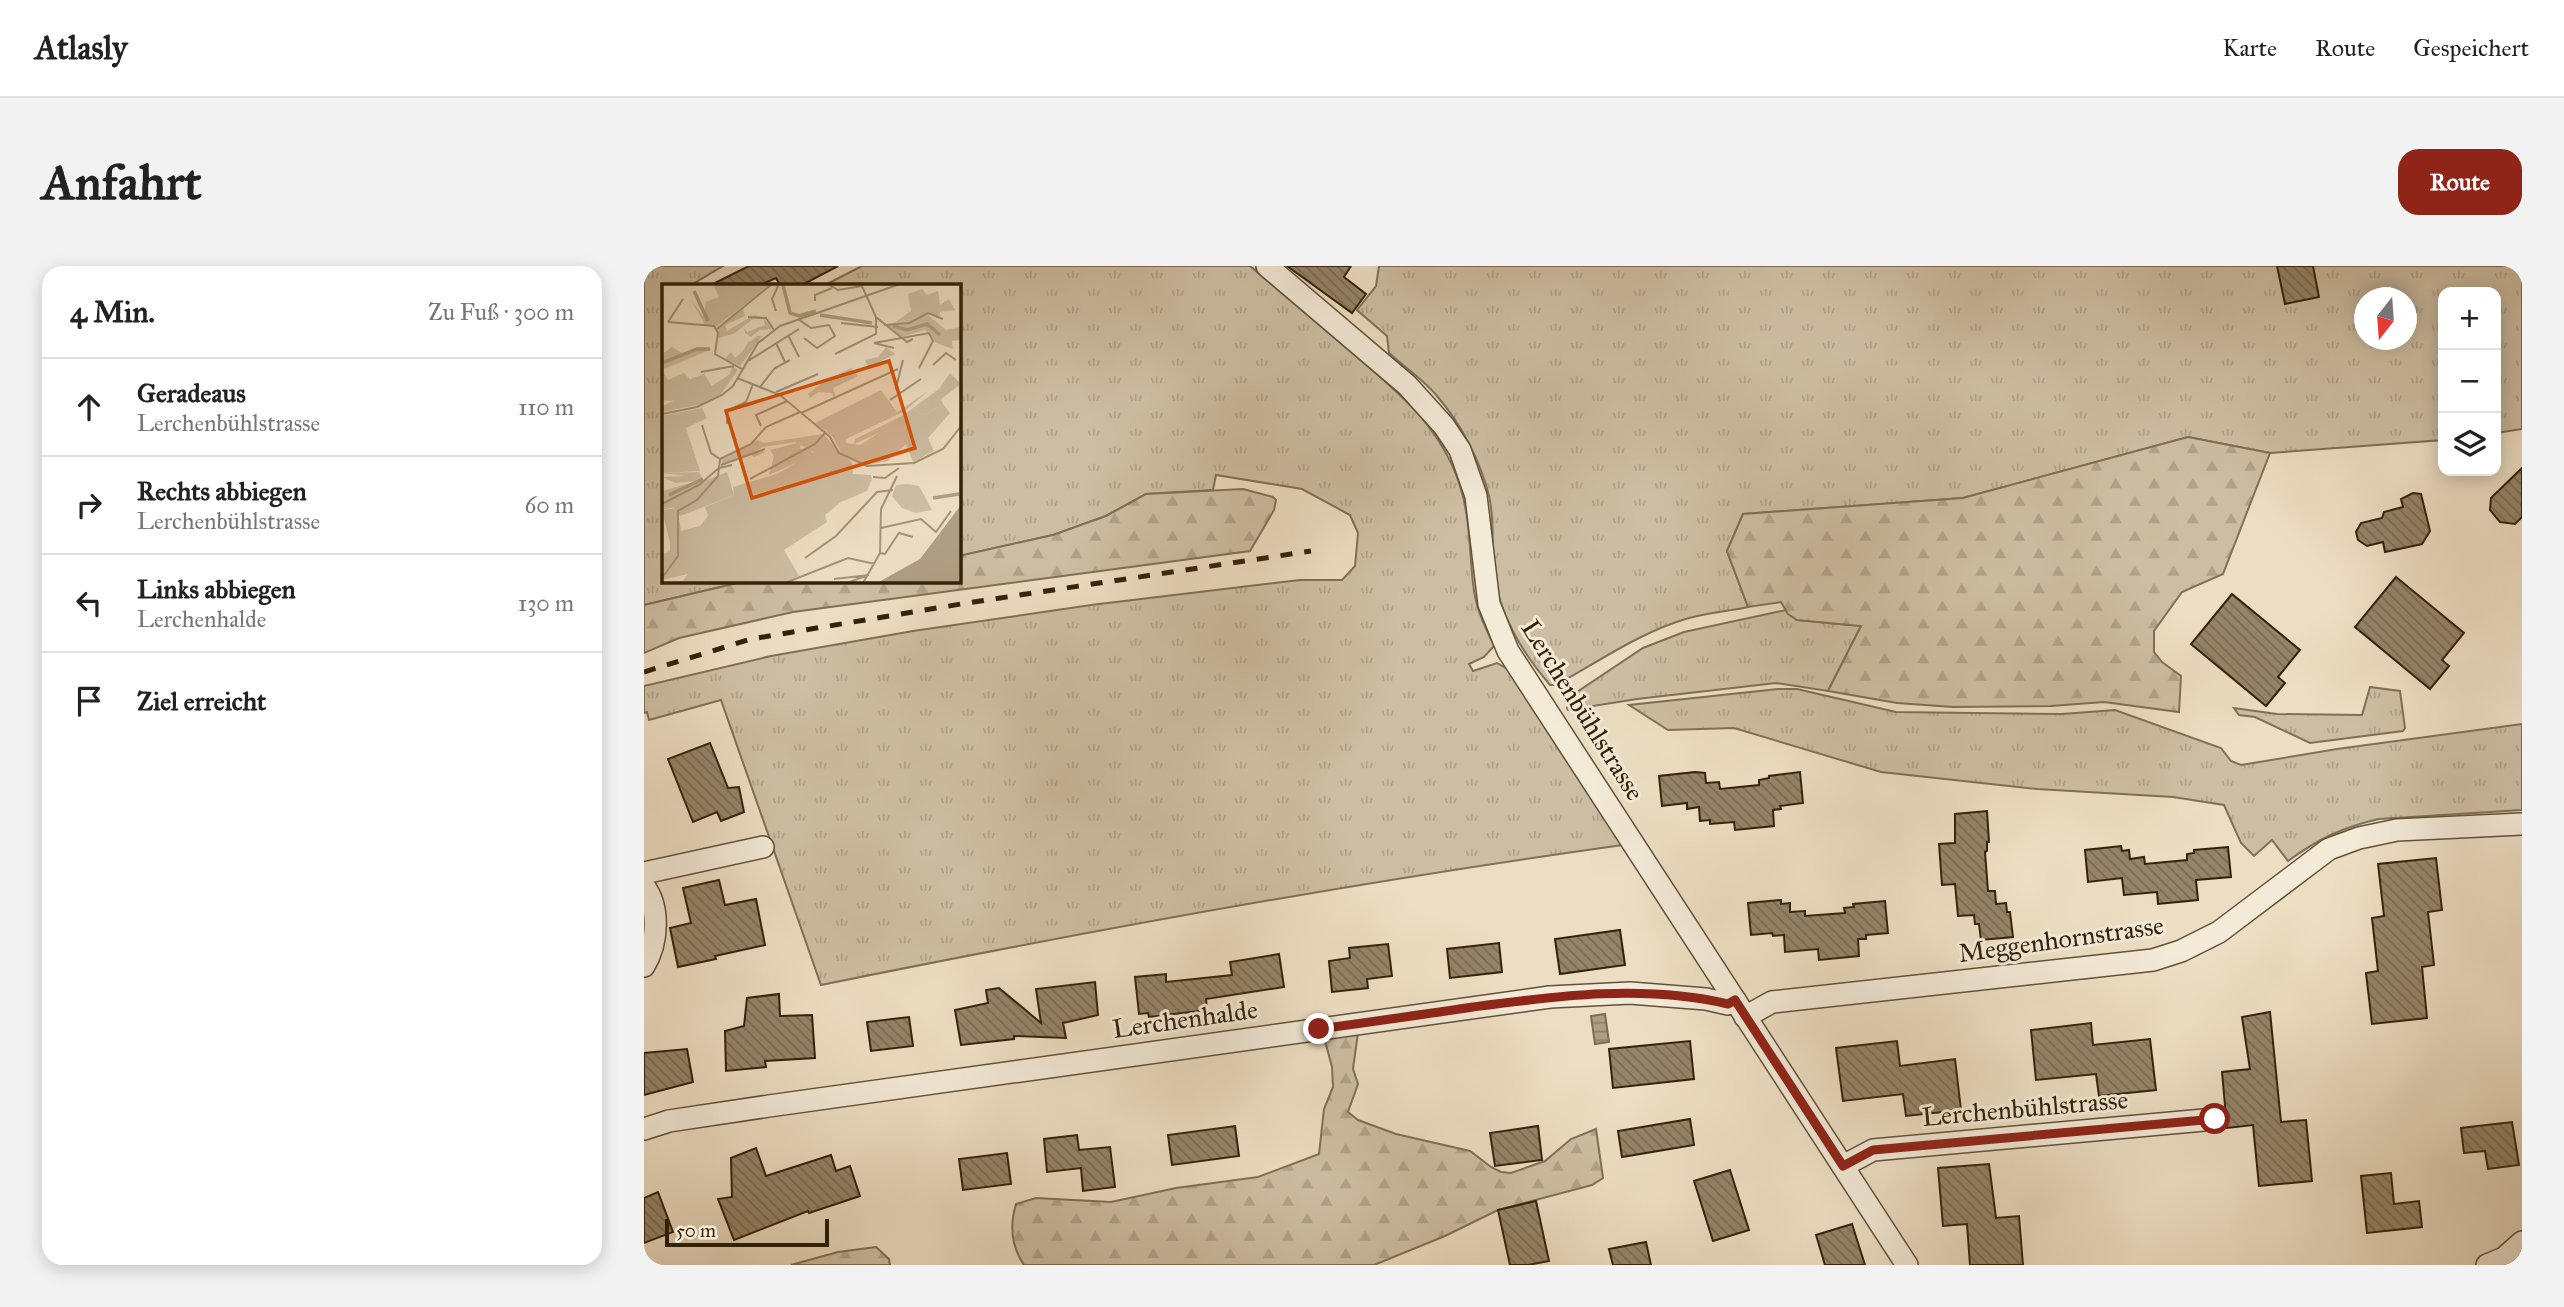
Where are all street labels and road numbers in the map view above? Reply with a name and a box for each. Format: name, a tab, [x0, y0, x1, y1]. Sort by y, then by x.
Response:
street label: Lerchenbühlstrasse	[1515, 614, 1651, 806]
street label: Meggenhornstrasse	[1956, 909, 2166, 969]
street label: Lerchenhalde	[1110, 993, 1260, 1045]
street label: Lerchenbühlstrasse	[1921, 1083, 2130, 1133]

